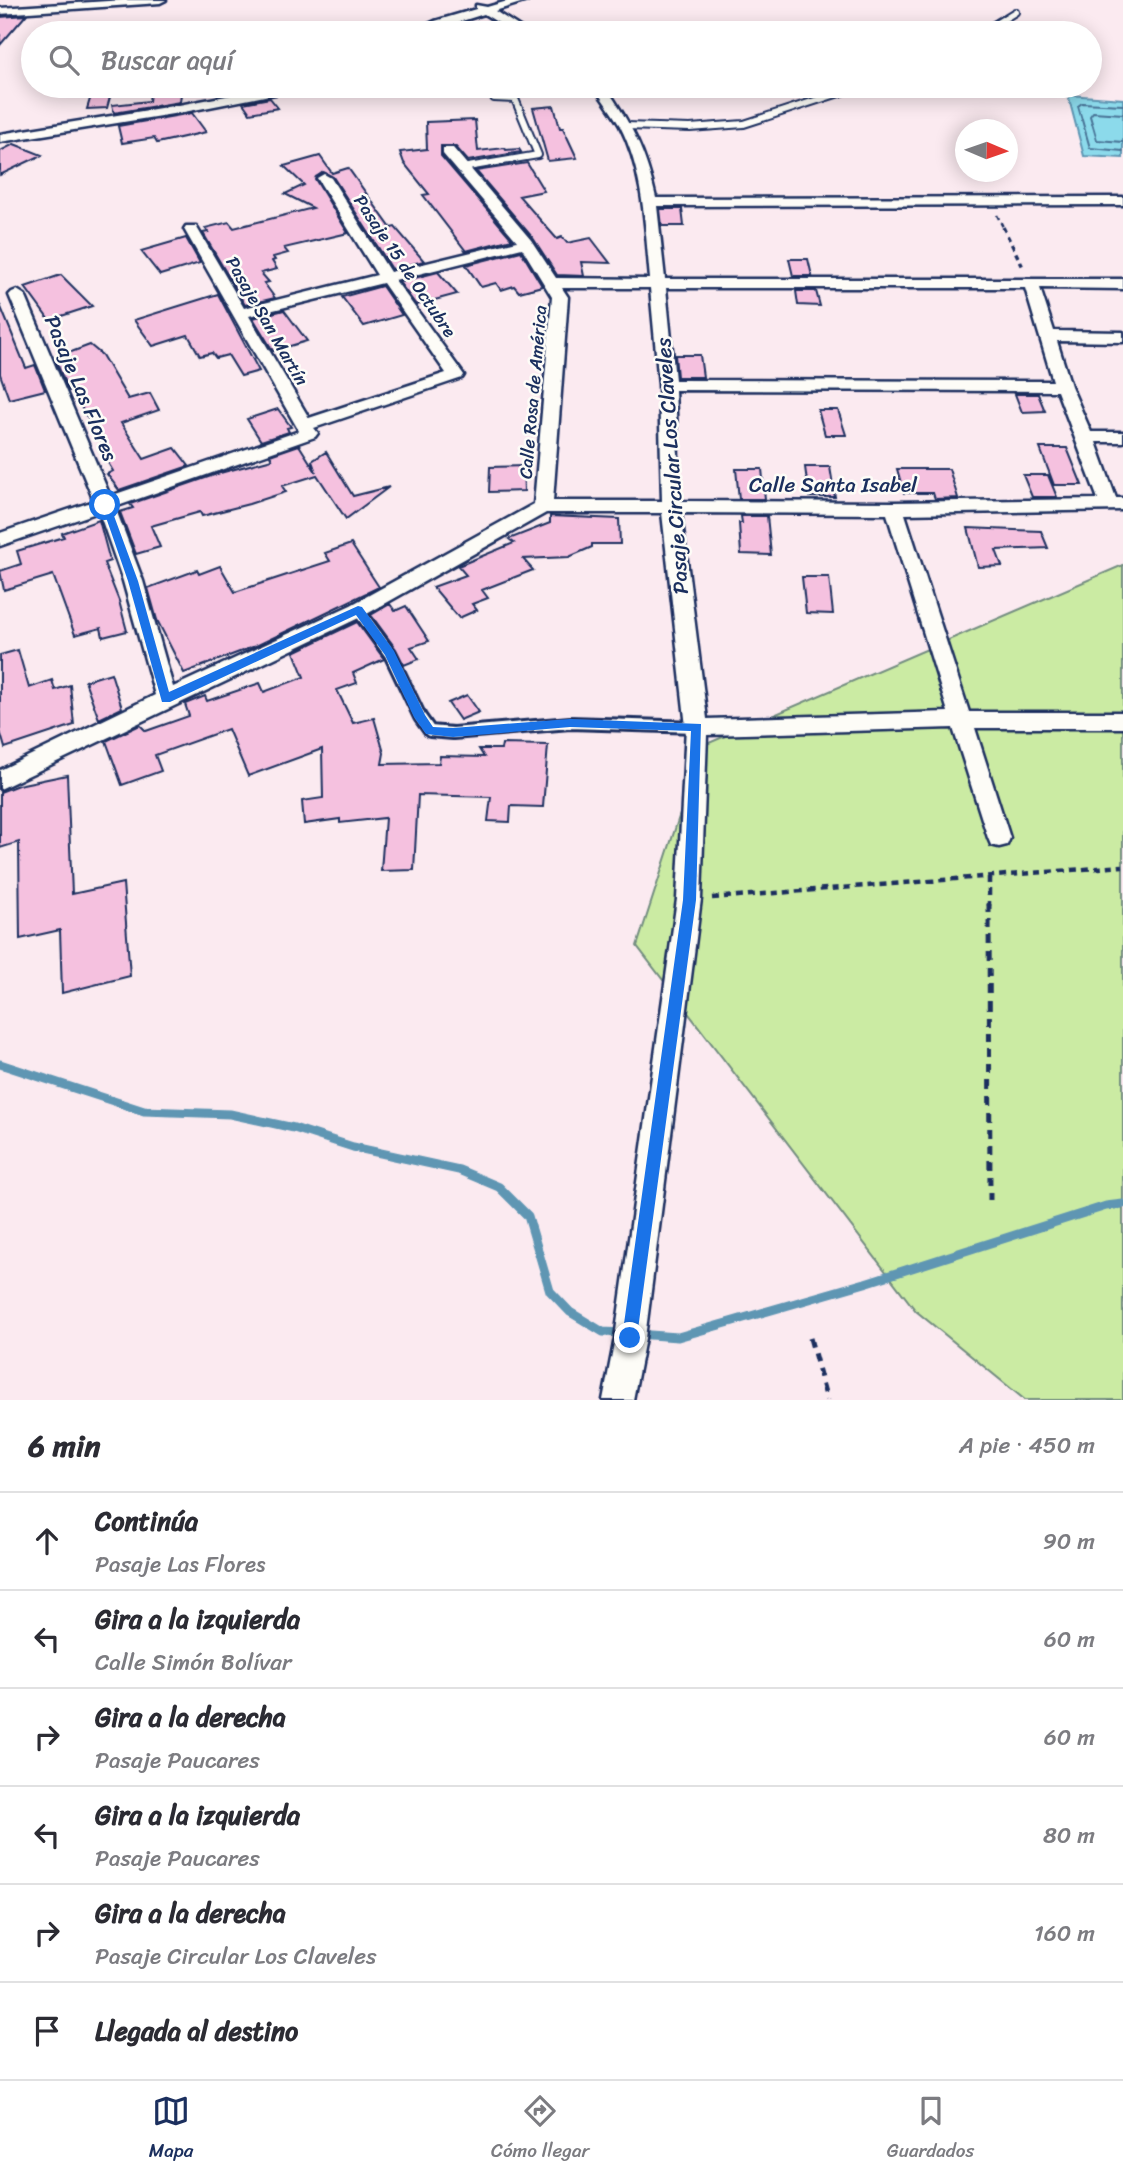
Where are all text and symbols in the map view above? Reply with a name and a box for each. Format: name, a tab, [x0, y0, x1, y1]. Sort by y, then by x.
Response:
search box	[21, 21, 1102, 98]
text: Buscar aquí	[101, 37, 234, 83]
icon: search	[45, 41, 83, 79]
north arrow	[955, 119, 1018, 182]
street label: Pasaje 15 de Octubre	[345, 188, 465, 344]
street label: Pasaje San Martín	[217, 250, 317, 392]
street label: Calle Rosa de América	[509, 304, 557, 480]
street label: Pasaje Las Flores	[33, 309, 129, 467]
street label: Pasaje Circular Los Claveles	[644, 336, 700, 596]
street label: Calle Santa Isabel	[749, 466, 918, 504]
route start	[89, 489, 120, 520]
route end	[614, 1322, 645, 1353]
text: 6 min	[28, 1419, 100, 1473]
text: A pie · 450 m	[959, 1425, 1095, 1466]
text: Continúa	[95, 1498, 198, 1544]
text: 90 m	[1043, 1521, 1095, 1562]
icon: ahead	[28, 1522, 66, 1560]
text: Pasaje Las Flores	[95, 1544, 265, 1585]
text: Gira a la izquierda	[95, 1596, 300, 1642]
text: 60 m	[1044, 1619, 1095, 1660]
icon: left	[28, 1620, 66, 1658]
text: Calle Simón Bolívar	[95, 1642, 291, 1683]
text: Gira a la derecha	[95, 1694, 286, 1740]
text: 60 m	[1044, 1717, 1095, 1758]
icon: right	[28, 1718, 66, 1756]
text: Pasaje Paucares	[95, 1740, 260, 1781]
text: Gira a la izquierda	[95, 1792, 300, 1838]
text: 80 m	[1043, 1815, 1095, 1856]
icon: left	[28, 1816, 66, 1854]
text: Pasaje Paucares	[95, 1838, 260, 1879]
text: Gira a la derecha	[95, 1890, 286, 1936]
text: 160 m	[1034, 1913, 1095, 1954]
icon: right	[28, 1914, 66, 1952]
text: Pasaje Circular Los Claveles	[95, 1936, 377, 1977]
text: Llegada al destino	[95, 2008, 298, 2054]
icon: arrive	[28, 2012, 66, 2050]
tab: Mapa	[149, 2092, 193, 2167]
tab: Cómo llegar	[491, 2092, 589, 2167]
tab: Guardados	[887, 2092, 974, 2167]

